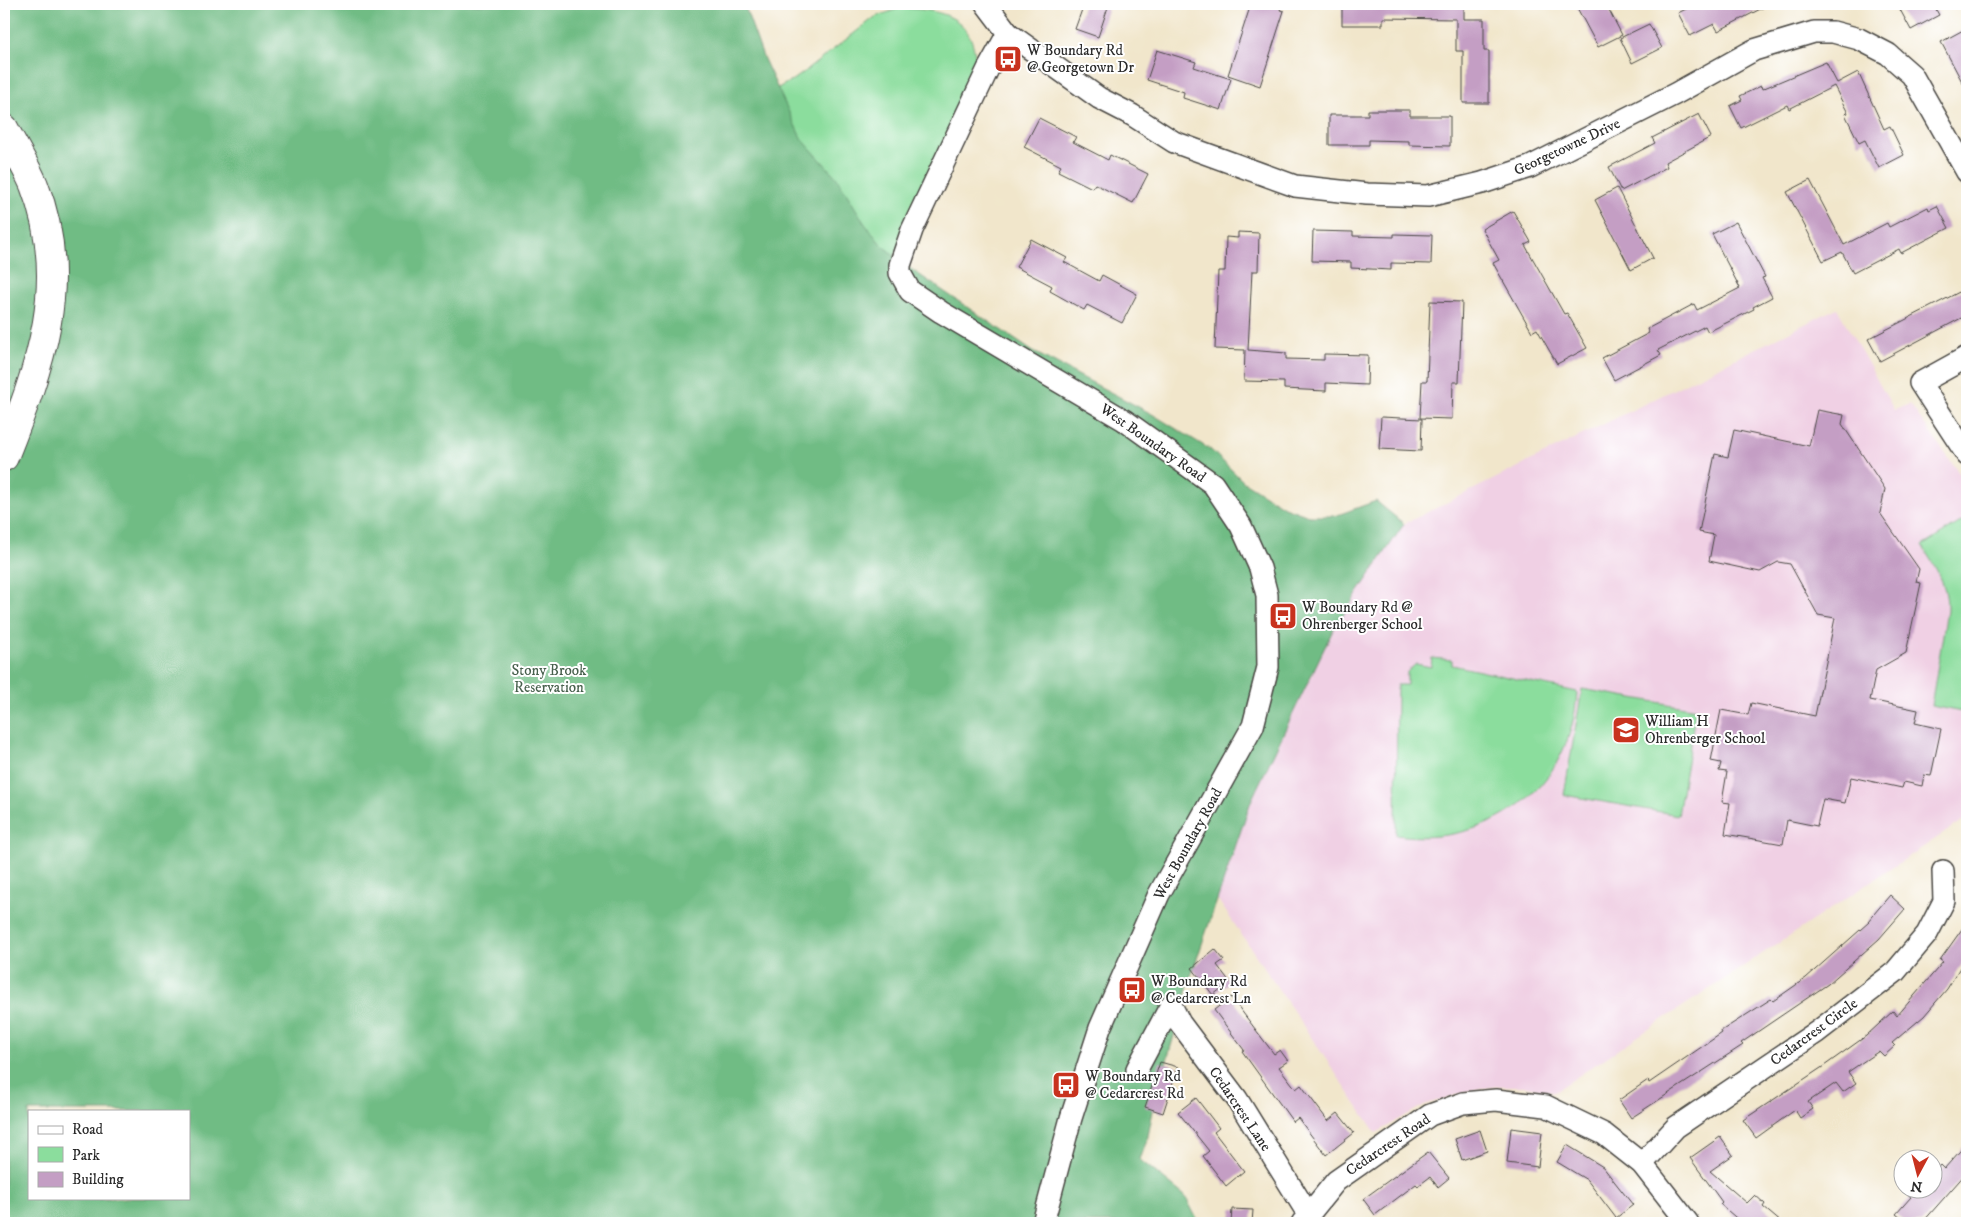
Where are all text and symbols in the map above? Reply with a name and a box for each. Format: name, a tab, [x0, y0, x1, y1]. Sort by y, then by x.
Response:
place label: W Boundary Rd @ Georgetown Dr	[1026, 41, 1135, 77]
bus stop icon: W Boundary Rd @ Georgetown Dr	[993, 44, 1023, 74]
street label: Georgetowne Drive	[1511, 114, 1623, 180]
street label: West Boundary Road	[1096, 399, 1210, 487]
place label: W Boundary Rd @ Ohrenberger School	[1301, 598, 1423, 634]
bus stop icon: W Boundary Rd @ Ohrenberger School	[1268, 601, 1298, 631]
park label: Stony Brook Reservation	[512, 661, 587, 697]
place label: William H Ohrenberger School	[1644, 712, 1766, 748]
school or university icon: William H Ohrenberger School	[1611, 715, 1641, 745]
street label: West Boundary Road	[1149, 784, 1227, 904]
place label: W Boundary Rd @ Cedarcrest Ln	[1150, 972, 1251, 1008]
bus stop icon: W Boundary Rd @ Cedarcrest Ln	[1117, 975, 1147, 1005]
street label: Cedarcrest Circle	[1767, 994, 1861, 1070]
street label: Cedarcrest Lane	[1205, 1063, 1275, 1155]
place label: W Boundary Rd @ Cedarcrest Rd	[1084, 1067, 1184, 1103]
bus stop icon: W Boundary Rd @ Cedarcrest Rd	[1051, 1070, 1081, 1100]
street label: Cedarcrest Road	[1342, 1109, 1434, 1180]
legend	[28, 1110, 190, 1200]
text: Road	[72, 1120, 104, 1139]
text: Park	[72, 1146, 101, 1165]
north arrow	[1894, 1150, 1944, 1200]
text: Building	[72, 1170, 124, 1189]
text: N	[1909, 1176, 1923, 1196]

